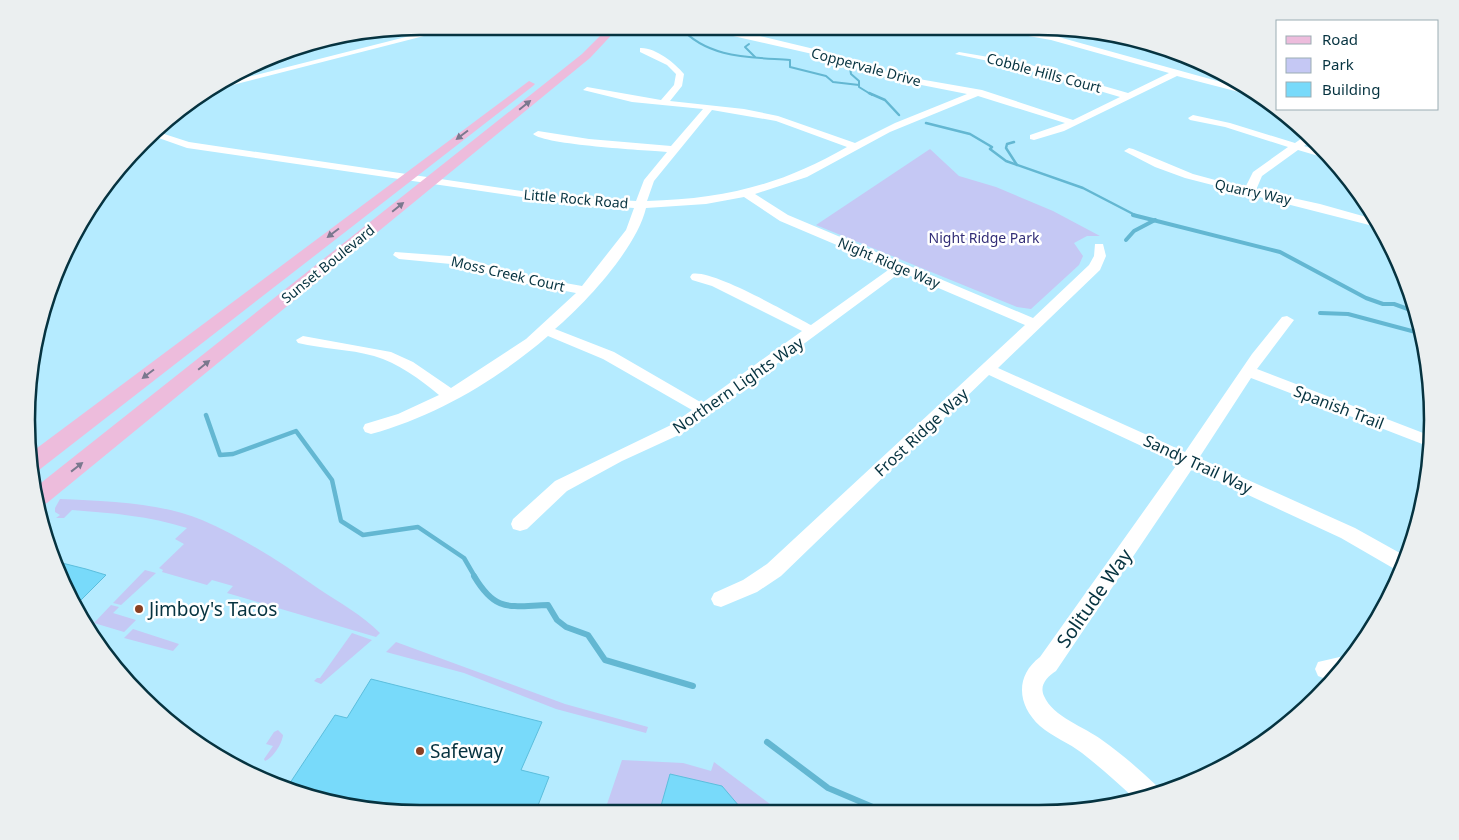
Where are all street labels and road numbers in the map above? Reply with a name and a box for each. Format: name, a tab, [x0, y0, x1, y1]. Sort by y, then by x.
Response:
street label: Coppervale Drive	[809, 43, 923, 90]
street label: Cobble Hills Court	[985, 48, 1104, 97]
street label: Quarry Way	[1213, 174, 1294, 209]
street label: Little Rock Road	[523, 184, 629, 213]
street label: Sunset Boulevard	[277, 220, 378, 307]
street label: Night Ridge Way	[835, 232, 944, 293]
street label: Moss Creek Court	[449, 251, 567, 296]
street label: Northern Lights Way	[668, 331, 809, 439]
street label: Spanish Trail	[1291, 380, 1387, 434]
street label: Frost Ridge Way	[869, 382, 973, 481]
street label: Sandy Trail Way	[1140, 429, 1257, 499]
street label: Solitude Way	[1050, 543, 1138, 653]

